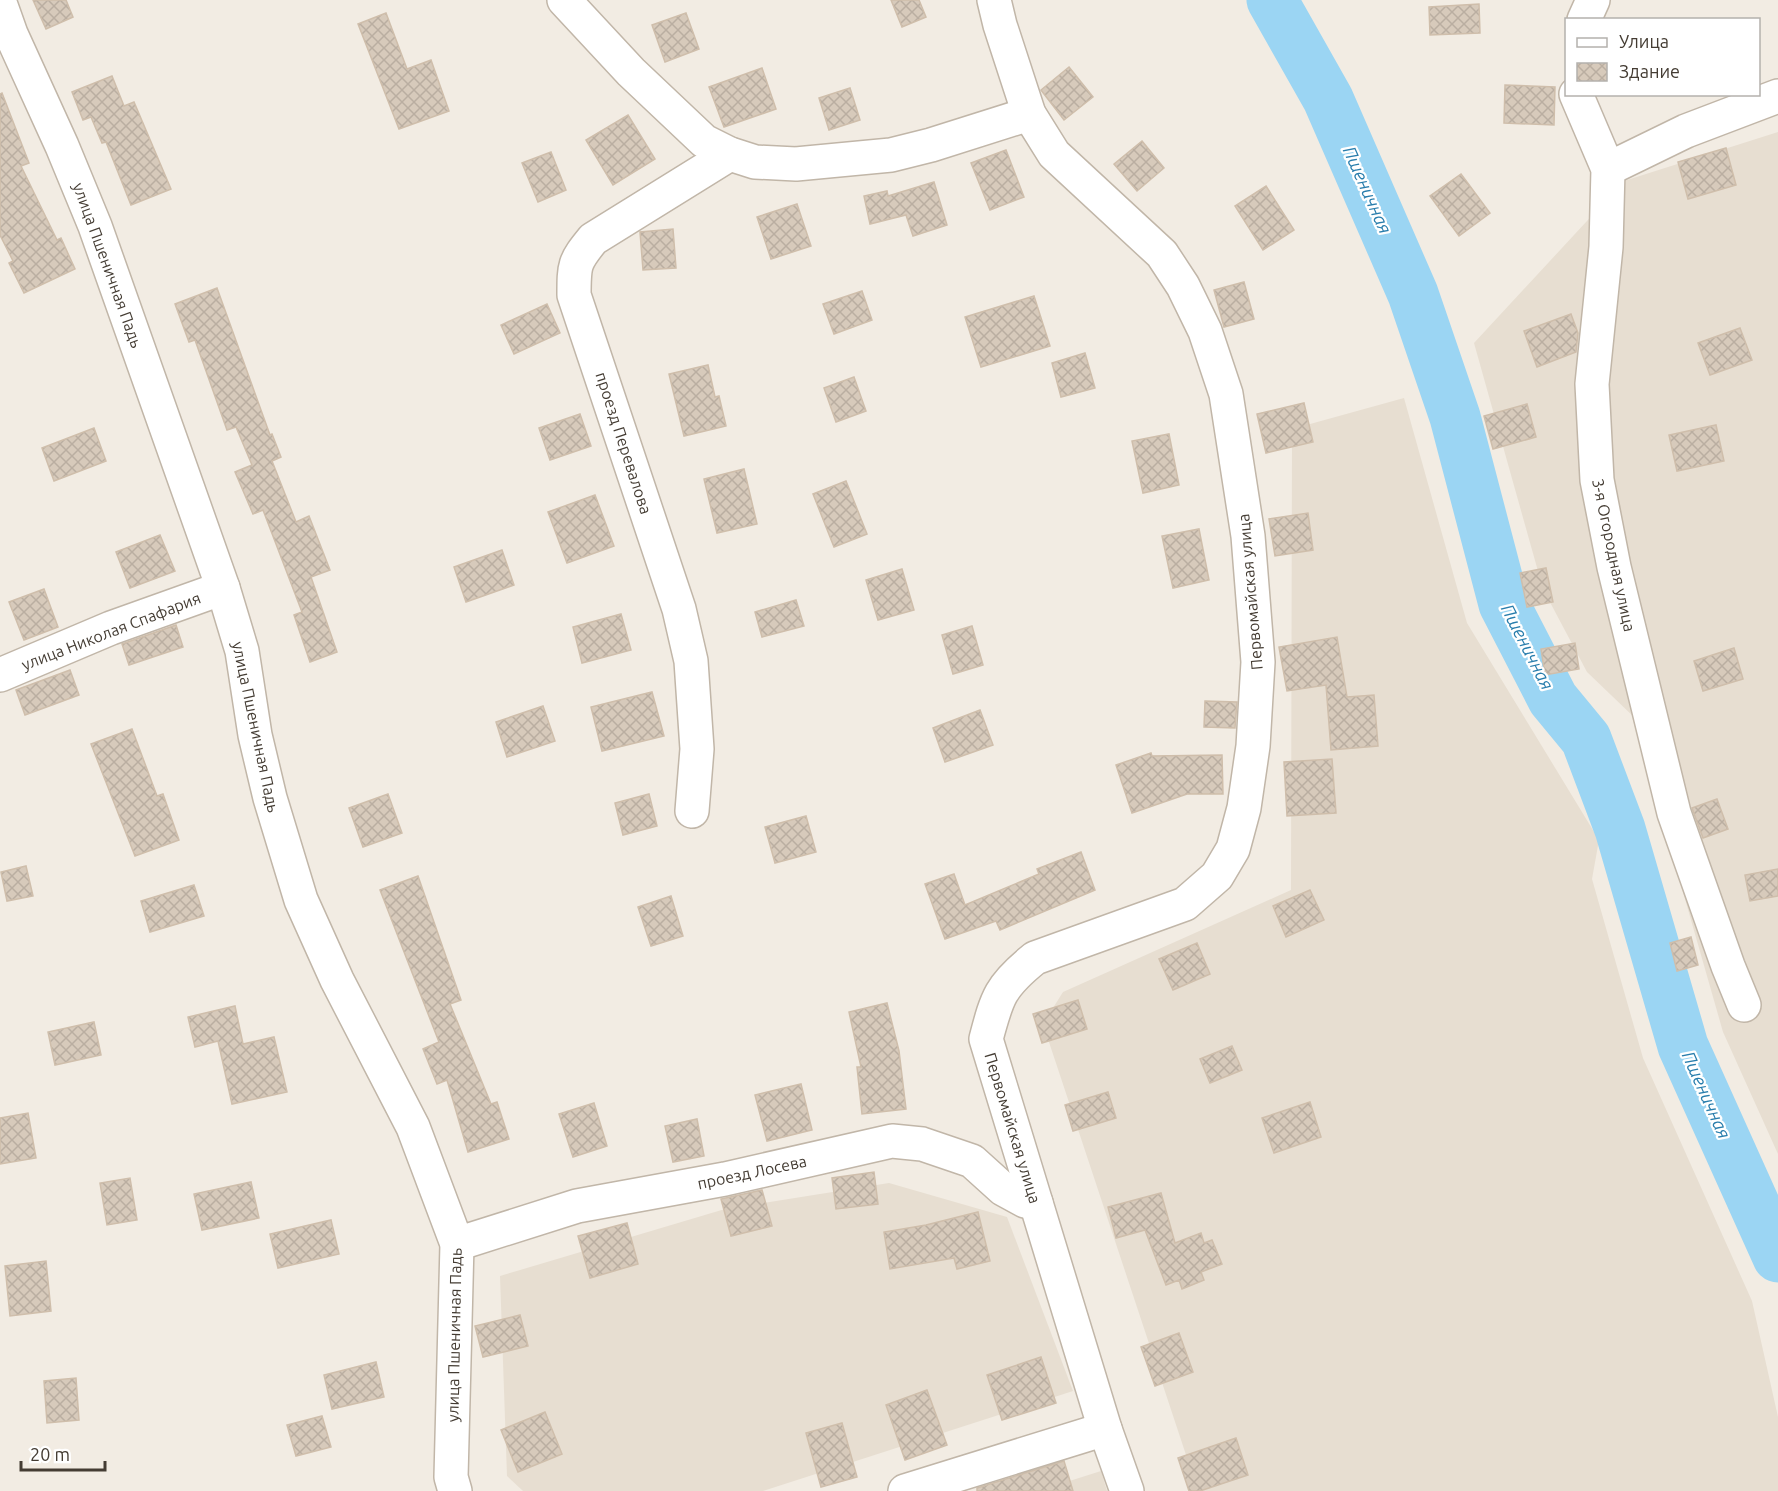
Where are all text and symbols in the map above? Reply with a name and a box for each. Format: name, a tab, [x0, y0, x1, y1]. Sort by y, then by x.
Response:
legend	[1565, 18, 1760, 96]
text: Улица	[1619, 31, 1669, 51]
text: Здание	[1619, 61, 1680, 81]
water label: Пшеничная	[1340, 143, 1396, 236]
street label: улица Пшеничная Падь	[70, 180, 146, 350]
street label: проезд Перевалова	[593, 370, 655, 516]
street label: 3-я Огородная улица	[1589, 477, 1639, 633]
street label: Первомайская улица	[1234, 513, 1266, 671]
street label: улица Николая Спафария	[19, 589, 203, 673]
water label: Пшеничная	[1498, 600, 1558, 693]
street label: улица Пшеничная Падь	[229, 640, 283, 814]
water label: Пшеничная	[1679, 1048, 1735, 1141]
street label: Первомайская улица	[981, 1050, 1045, 1206]
street label: проезд Лосева	[696, 1152, 808, 1192]
street label: улица Пшеничная Падь	[443, 1248, 465, 1422]
scale bar	[21, 1434, 105, 1472]
text: 20 m	[30, 1444, 70, 1464]

